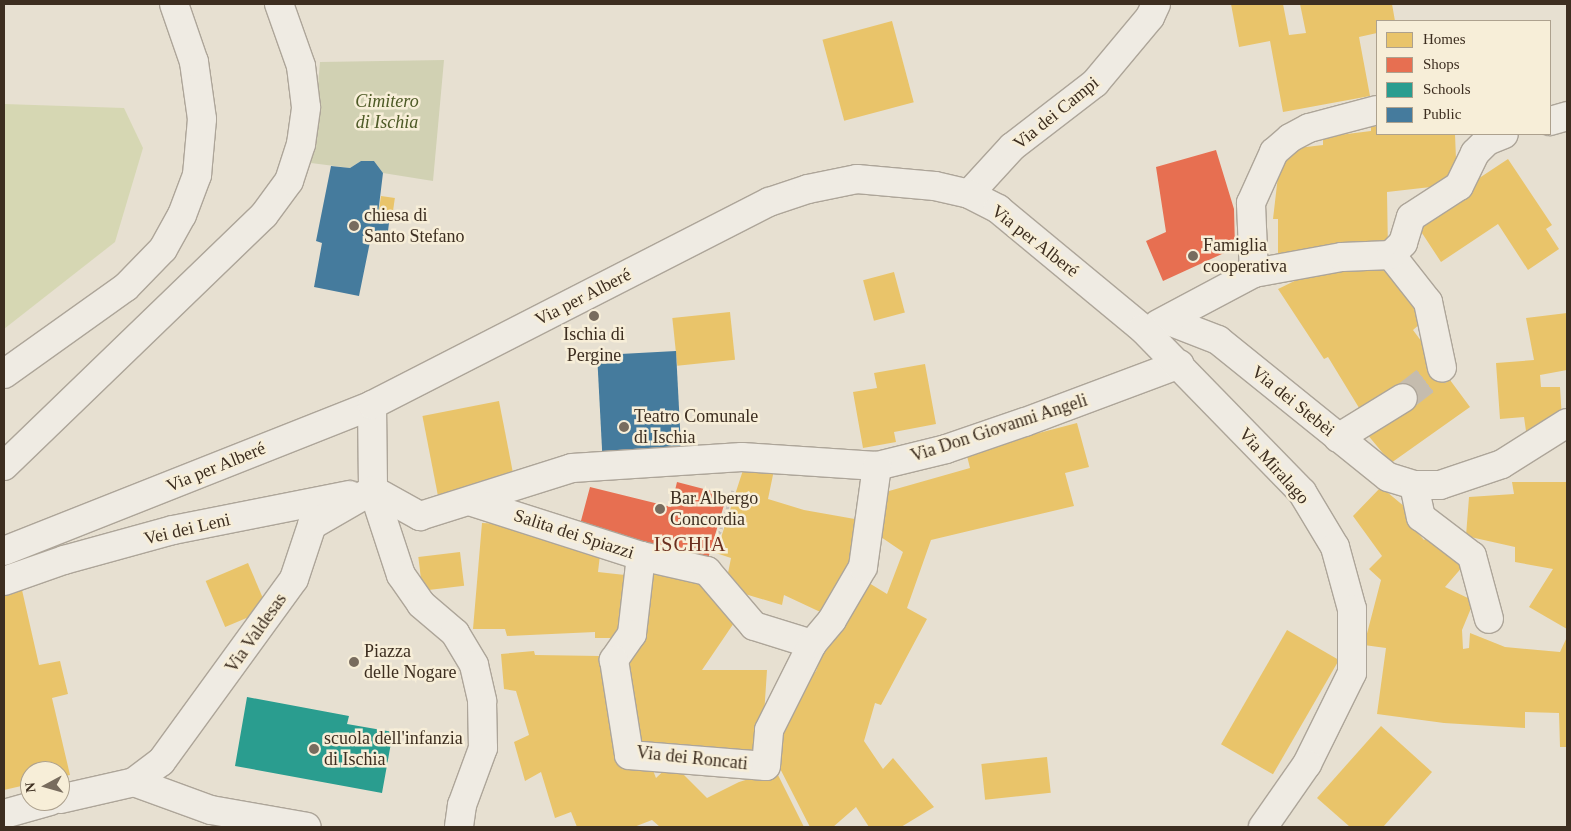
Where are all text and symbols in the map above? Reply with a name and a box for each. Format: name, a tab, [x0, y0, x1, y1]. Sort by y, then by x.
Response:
legend	[1376, 20, 1551, 135]
text: Homes	[1423, 31, 1466, 47]
text: Shops	[1423, 56, 1460, 72]
street label: Via dei Campi	[1009, 72, 1103, 154]
text: Schools	[1423, 81, 1471, 97]
park label: Cimitero di Ischia	[355, 91, 419, 134]
text: Public	[1423, 106, 1461, 122]
street label: Via per Alberé	[987, 200, 1083, 282]
place label: chiesa di Santo Stefano	[364, 205, 464, 248]
marker: chiesa di Santo Stefano	[348, 220, 360, 232]
place label: Famiglia cooperativa	[1203, 235, 1287, 278]
marker: Famiglia cooperativa	[1187, 250, 1199, 262]
street label: Via per Alberé	[531, 263, 635, 331]
marker: Ischia di Pergine	[588, 310, 600, 322]
place label: Ischia di Pergine	[563, 324, 625, 366]
street label: Via dei Stebèi	[1247, 361, 1339, 441]
street label: Via Don Giovanni Angeli	[908, 389, 1090, 467]
place label: Teatro Comunale di Ischia	[634, 406, 758, 448]
marker: Teatro Comunale di Ischia	[618, 421, 630, 433]
street label: Via Miralago	[1234, 423, 1314, 509]
street label: Via per Alberé	[163, 437, 269, 497]
place label: Bar Albergo Concordia	[670, 488, 759, 530]
marker: Bar Albergo Concordia	[654, 503, 666, 515]
street label: Salita dei Spiazzi	[511, 504, 637, 564]
street label: Vei dei Leni	[142, 509, 232, 549]
district label: ISCHIA	[653, 532, 727, 556]
street label: Via Valdesas	[221, 589, 291, 677]
place label: Piazza delle Nogare	[364, 641, 456, 684]
marker: Piazza delle Nogare	[348, 656, 360, 668]
place label: scuola dell'infanzia di Ischia	[324, 728, 463, 771]
street label: Via dei Roncati	[635, 741, 749, 775]
marker: scuola dell'infanzia di Ischia	[308, 743, 320, 755]
north arrow	[20, 761, 70, 811]
text: N	[23, 782, 39, 793]

